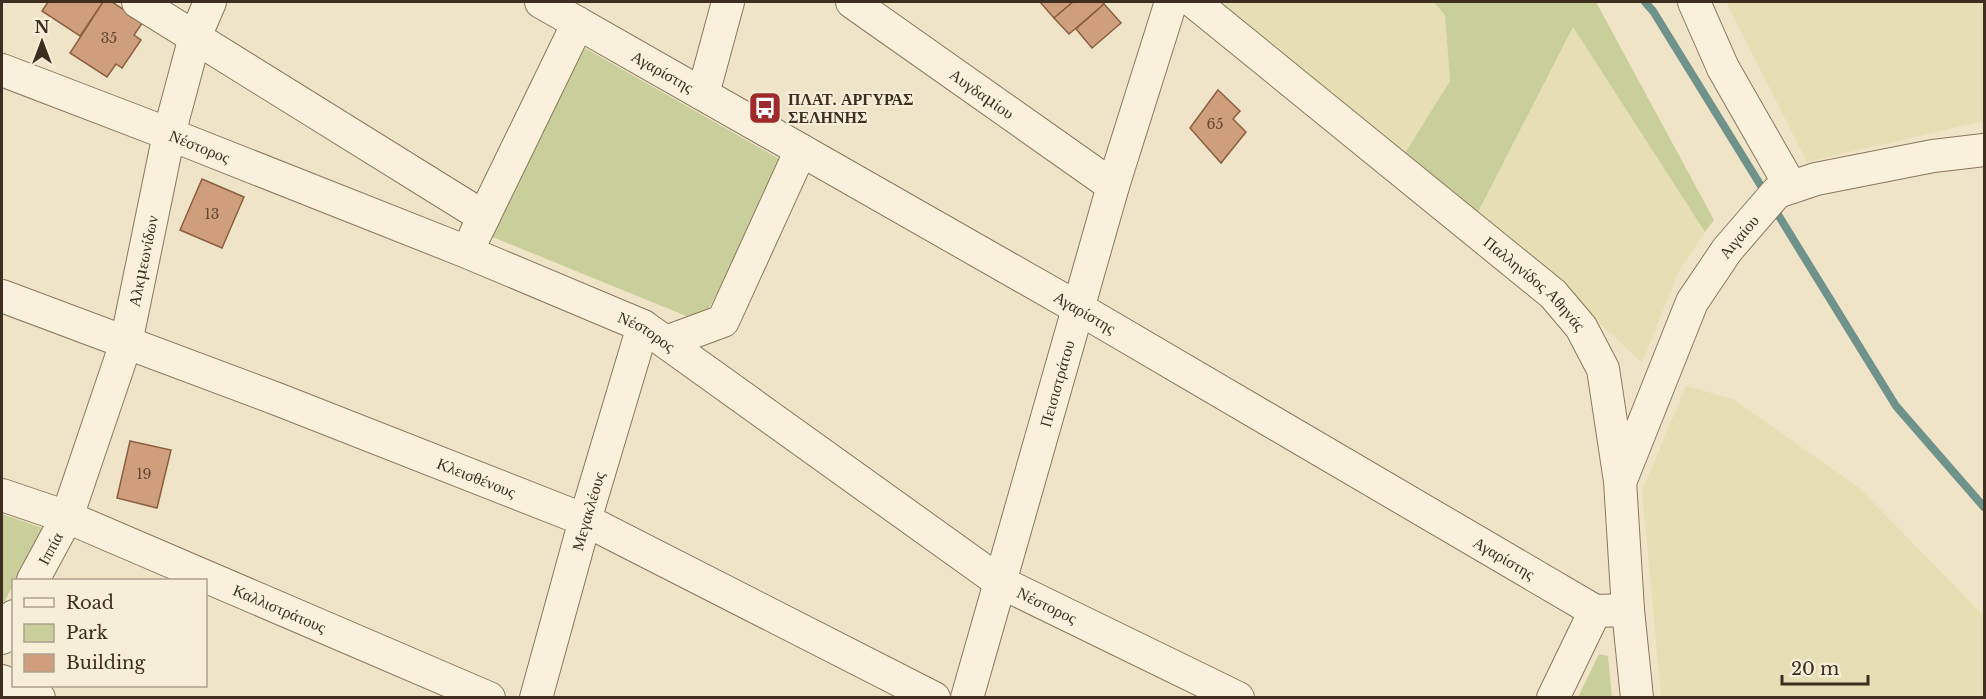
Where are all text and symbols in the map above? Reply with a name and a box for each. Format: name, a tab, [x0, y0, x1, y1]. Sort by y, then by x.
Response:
north arrow	[12, 12, 72, 72]
text: N	[34, 17, 50, 37]
house number: 35	[101, 29, 117, 47]
street label: Αγαρίστης	[628, 46, 698, 97]
street label: Αυγδαμίου	[946, 64, 1018, 123]
place label: ΠΛΑΤ. ΑΡΓΥΡΑΣ ΣΕΛΗΝΗΣ	[788, 89, 914, 127]
bus stop icon: ΠΛΑΤ. ΑΡΓΥΡΑΣ ΣΕΛΗΝΗΣ	[747, 90, 783, 126]
house number: 65	[1207, 115, 1224, 133]
street label: Νέστορος	[167, 125, 234, 167]
house number: 13	[205, 205, 219, 223]
street label: Αιγαίου	[1714, 210, 1763, 262]
street label: Αλκμεωνίδων	[124, 214, 162, 309]
street label: Παλληνίδος Αθηνάς	[1480, 232, 1590, 335]
street label: Αγαρίστης	[1050, 286, 1120, 338]
street label: Νέστορος	[615, 307, 680, 356]
street label: Πεισιστράτου	[1035, 338, 1079, 429]
street label: Κλεισθένους	[434, 453, 519, 502]
house number: 19	[136, 465, 152, 483]
street label: Μεγακλέους	[567, 469, 609, 553]
street label: Ιππία	[33, 528, 67, 568]
street label: Αγαρίστης	[1470, 532, 1539, 584]
legend	[12, 579, 207, 687]
street label: Καλλιστράτους	[230, 579, 330, 637]
street label: Νέστορος	[1014, 582, 1081, 628]
text: Road	[66, 592, 114, 614]
text: Park	[66, 622, 108, 644]
scale bar	[1782, 648, 1868, 686]
text: Building	[66, 652, 145, 674]
text: 20 m	[1791, 658, 1839, 680]

